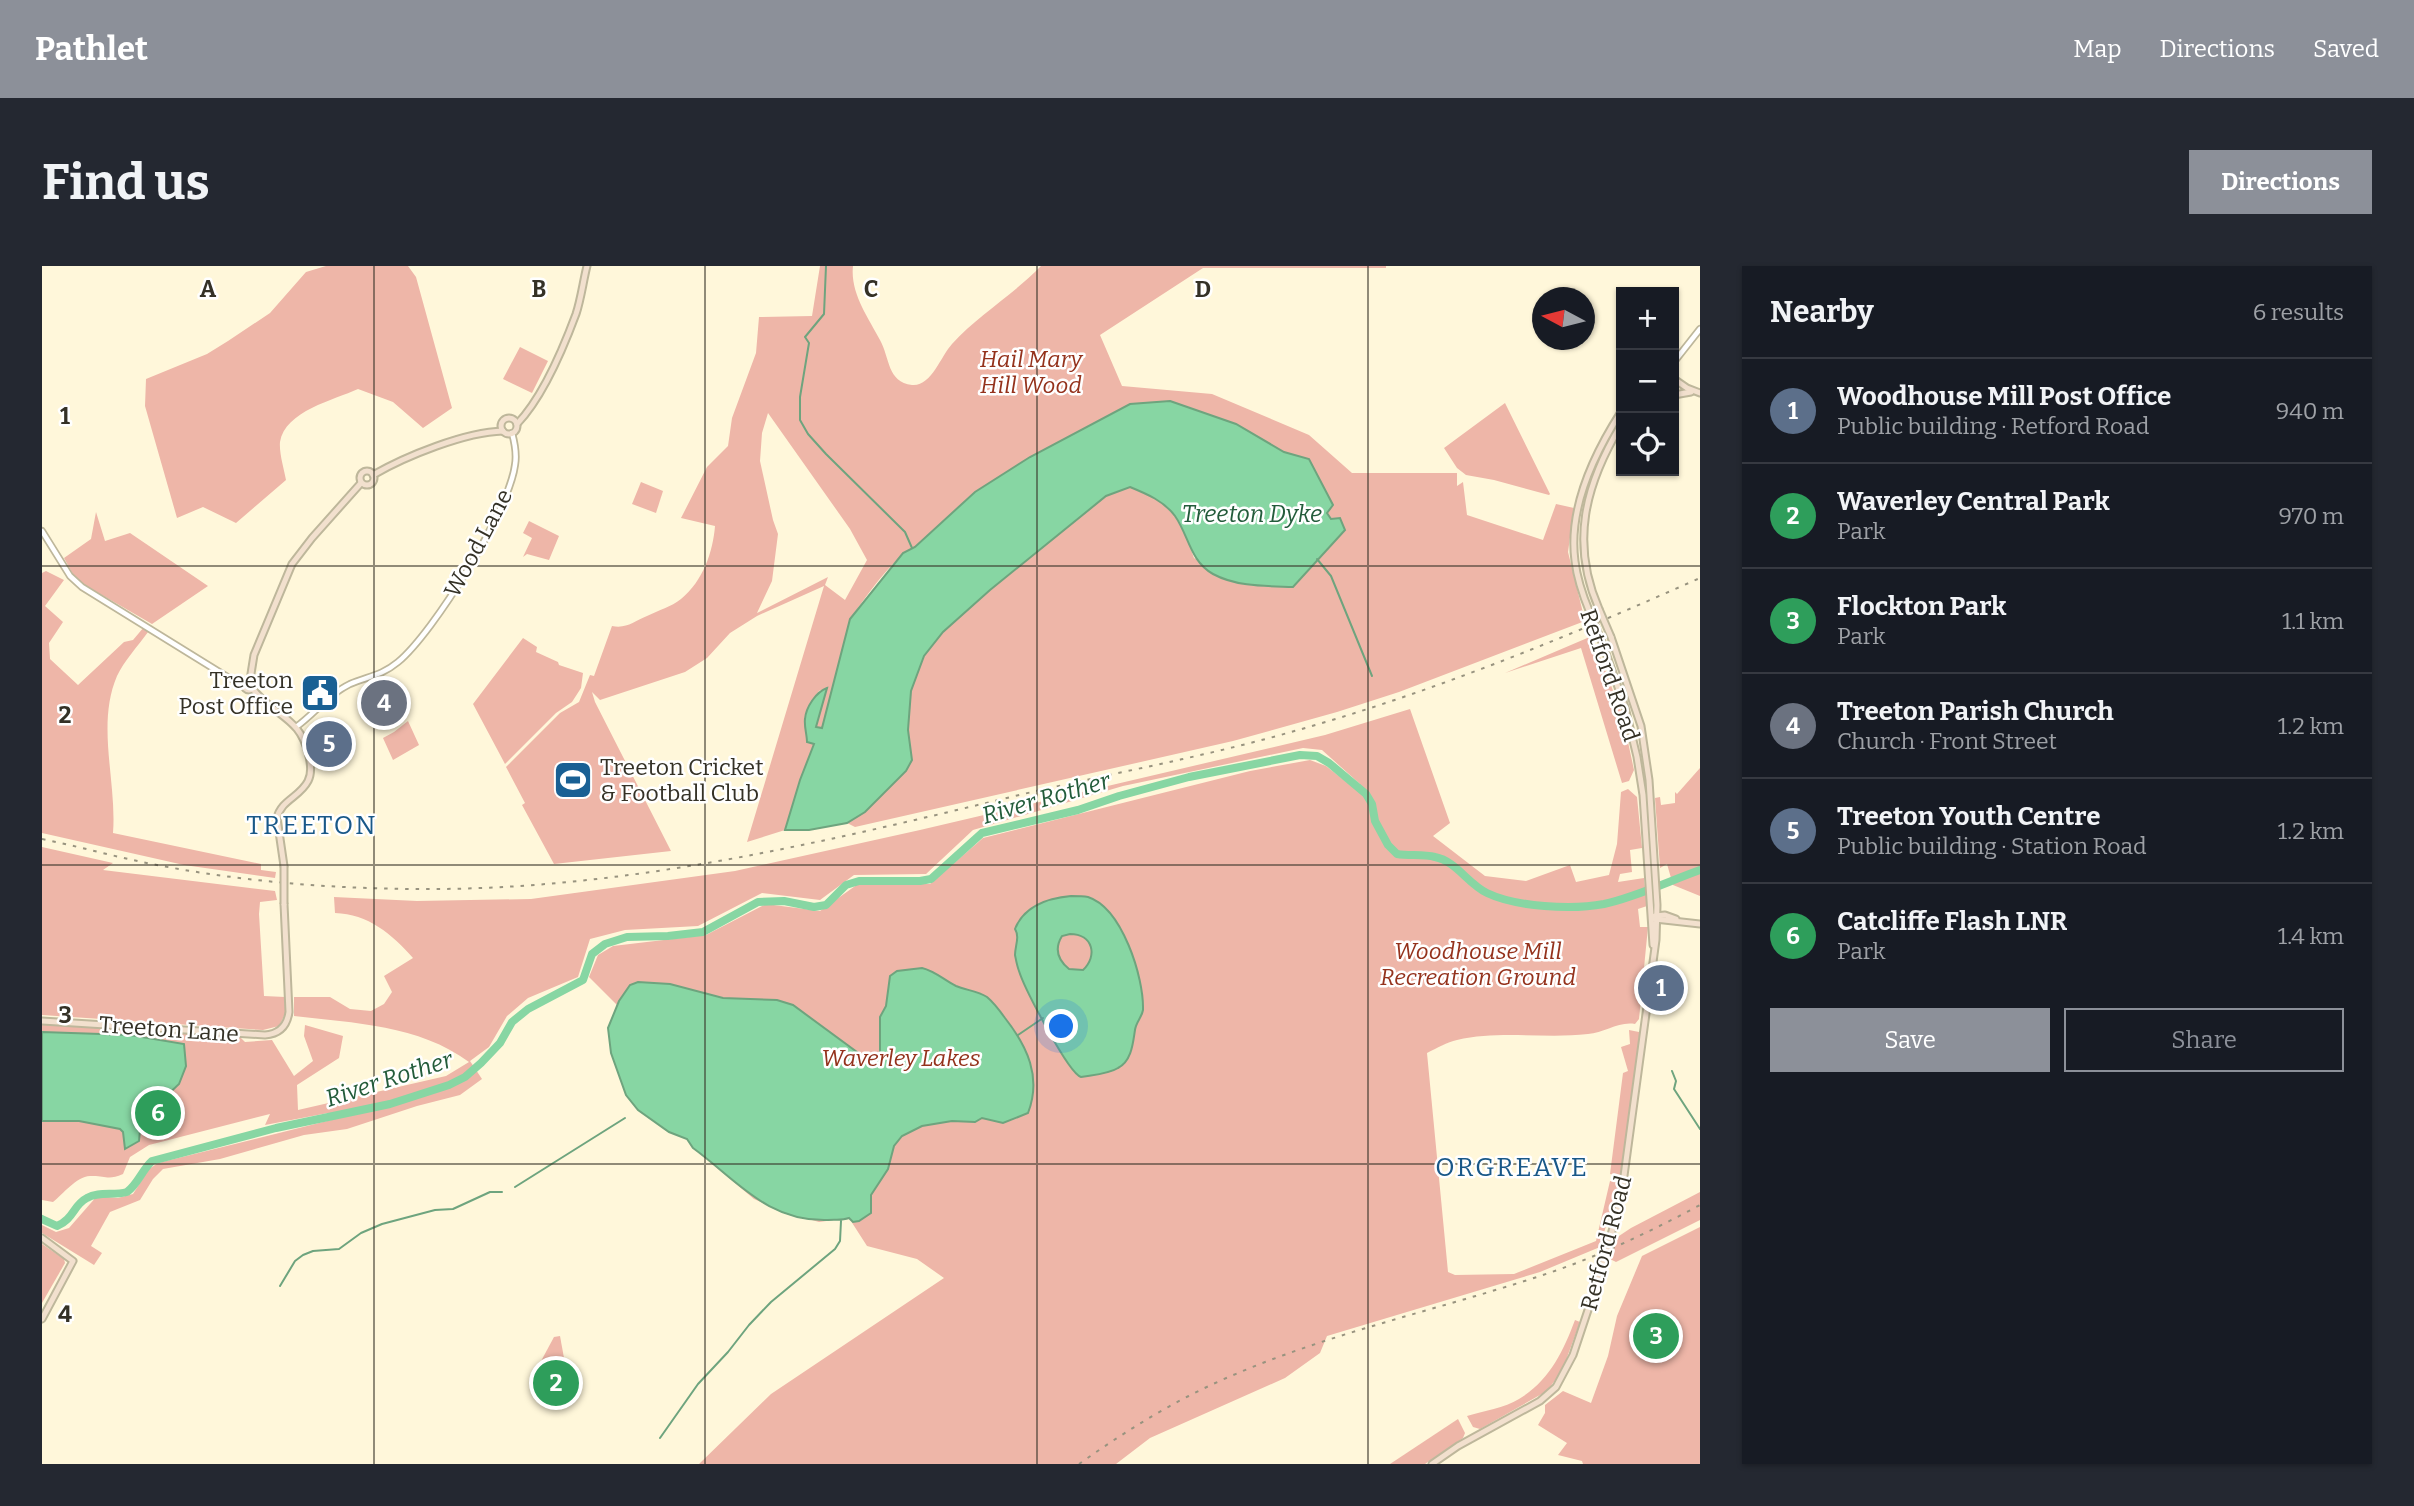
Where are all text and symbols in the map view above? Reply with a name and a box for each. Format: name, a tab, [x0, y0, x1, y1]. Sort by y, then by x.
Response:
text: Pathlet	[35, 29, 148, 69]
text: Map	[2073, 35, 2122, 63]
text: Directions	[2160, 35, 2275, 63]
text: Saved	[2313, 35, 2379, 63]
button: Directions	[2189, 150, 2372, 214]
text: Find us	[42, 153, 210, 212]
text: A	[200, 275, 217, 303]
text: B	[532, 275, 546, 303]
text: C	[864, 275, 878, 303]
text: D	[1195, 275, 1211, 303]
north arrow	[1532, 287, 1595, 350]
map controls	[1616, 287, 1679, 476]
button: +	[1616, 287, 1679, 350]
text: Nearby	[1770, 294, 1874, 330]
text: 6 results	[2253, 298, 2344, 326]
park label: Hail Mary Hill Wood	[980, 345, 1084, 399]
button: −	[1616, 350, 1679, 413]
text: Woodhouse Mill Post Office	[1837, 381, 2171, 412]
text: 1	[1788, 397, 1798, 425]
text: 940 m	[2276, 397, 2344, 425]
text: 1	[60, 402, 70, 430]
text: Public building · Retford Road	[1837, 412, 2149, 440]
button: locate	[1616, 413, 1679, 476]
street label: Wood Lane	[438, 484, 518, 602]
text: Waverley Central Park	[1837, 486, 2110, 517]
water label: Treeton Dyke	[1182, 500, 1322, 528]
text: 2	[1787, 502, 1799, 530]
text: 970 m	[2278, 502, 2344, 530]
text: Park	[1837, 517, 1886, 545]
text: Flockton Park	[1837, 591, 2007, 622]
street label: Retford Road	[1574, 605, 1646, 745]
text: 3	[1786, 607, 1800, 635]
text: 1.1 km	[2282, 607, 2344, 635]
text: Park	[1837, 622, 1886, 650]
place label: Treeton Post Office	[178, 666, 293, 720]
public building icon: Treeton Post Office	[299, 672, 341, 714]
pin: 4	[361, 677, 407, 729]
text: Treeton Parish Church	[1837, 696, 2114, 727]
text: 2	[59, 701, 72, 729]
text: 4	[1786, 712, 1800, 740]
text: 1.2 km	[2278, 712, 2344, 740]
pin: 5	[306, 718, 352, 770]
text: Church · Front Street	[1837, 727, 2057, 755]
place label: Treeton Cricket & Football Club	[600, 753, 764, 807]
sports icon: Treeton Cricket & Football Club	[552, 759, 594, 801]
water label: River Rother	[979, 766, 1115, 830]
text: Treeton Youth Centre	[1837, 801, 2100, 832]
district label: TREETON	[246, 810, 378, 841]
text: 5	[1787, 817, 1799, 845]
text: 1.2 km	[2278, 817, 2344, 845]
text: Public building · Station Road	[1837, 832, 2147, 860]
text: Catcliffe Flash LNR	[1837, 906, 2067, 937]
text: 6	[1786, 922, 1800, 950]
text: 1.4 km	[2278, 922, 2344, 950]
park label: Woodhouse Mill Recreation Ground	[1380, 937, 1576, 991]
text: Park	[1837, 937, 1886, 965]
pin: 1	[1638, 962, 1684, 1014]
text: 3	[58, 1001, 72, 1029]
button: Save	[1770, 1008, 2050, 1072]
button: Share	[2064, 1008, 2344, 1072]
your location	[1044, 1009, 1078, 1043]
street label: Treeton Lane	[98, 1010, 240, 1048]
park label: Waverley Lakes	[821, 1044, 981, 1072]
water label: River Rother	[322, 1045, 457, 1113]
pin: 6	[135, 1087, 181, 1139]
district label: ORGREAVE	[1435, 1152, 1589, 1183]
street label: Retford Road	[1575, 1172, 1638, 1314]
text: 4	[58, 1300, 72, 1328]
pin: 3	[1633, 1310, 1679, 1362]
pin: 2	[533, 1357, 579, 1409]

